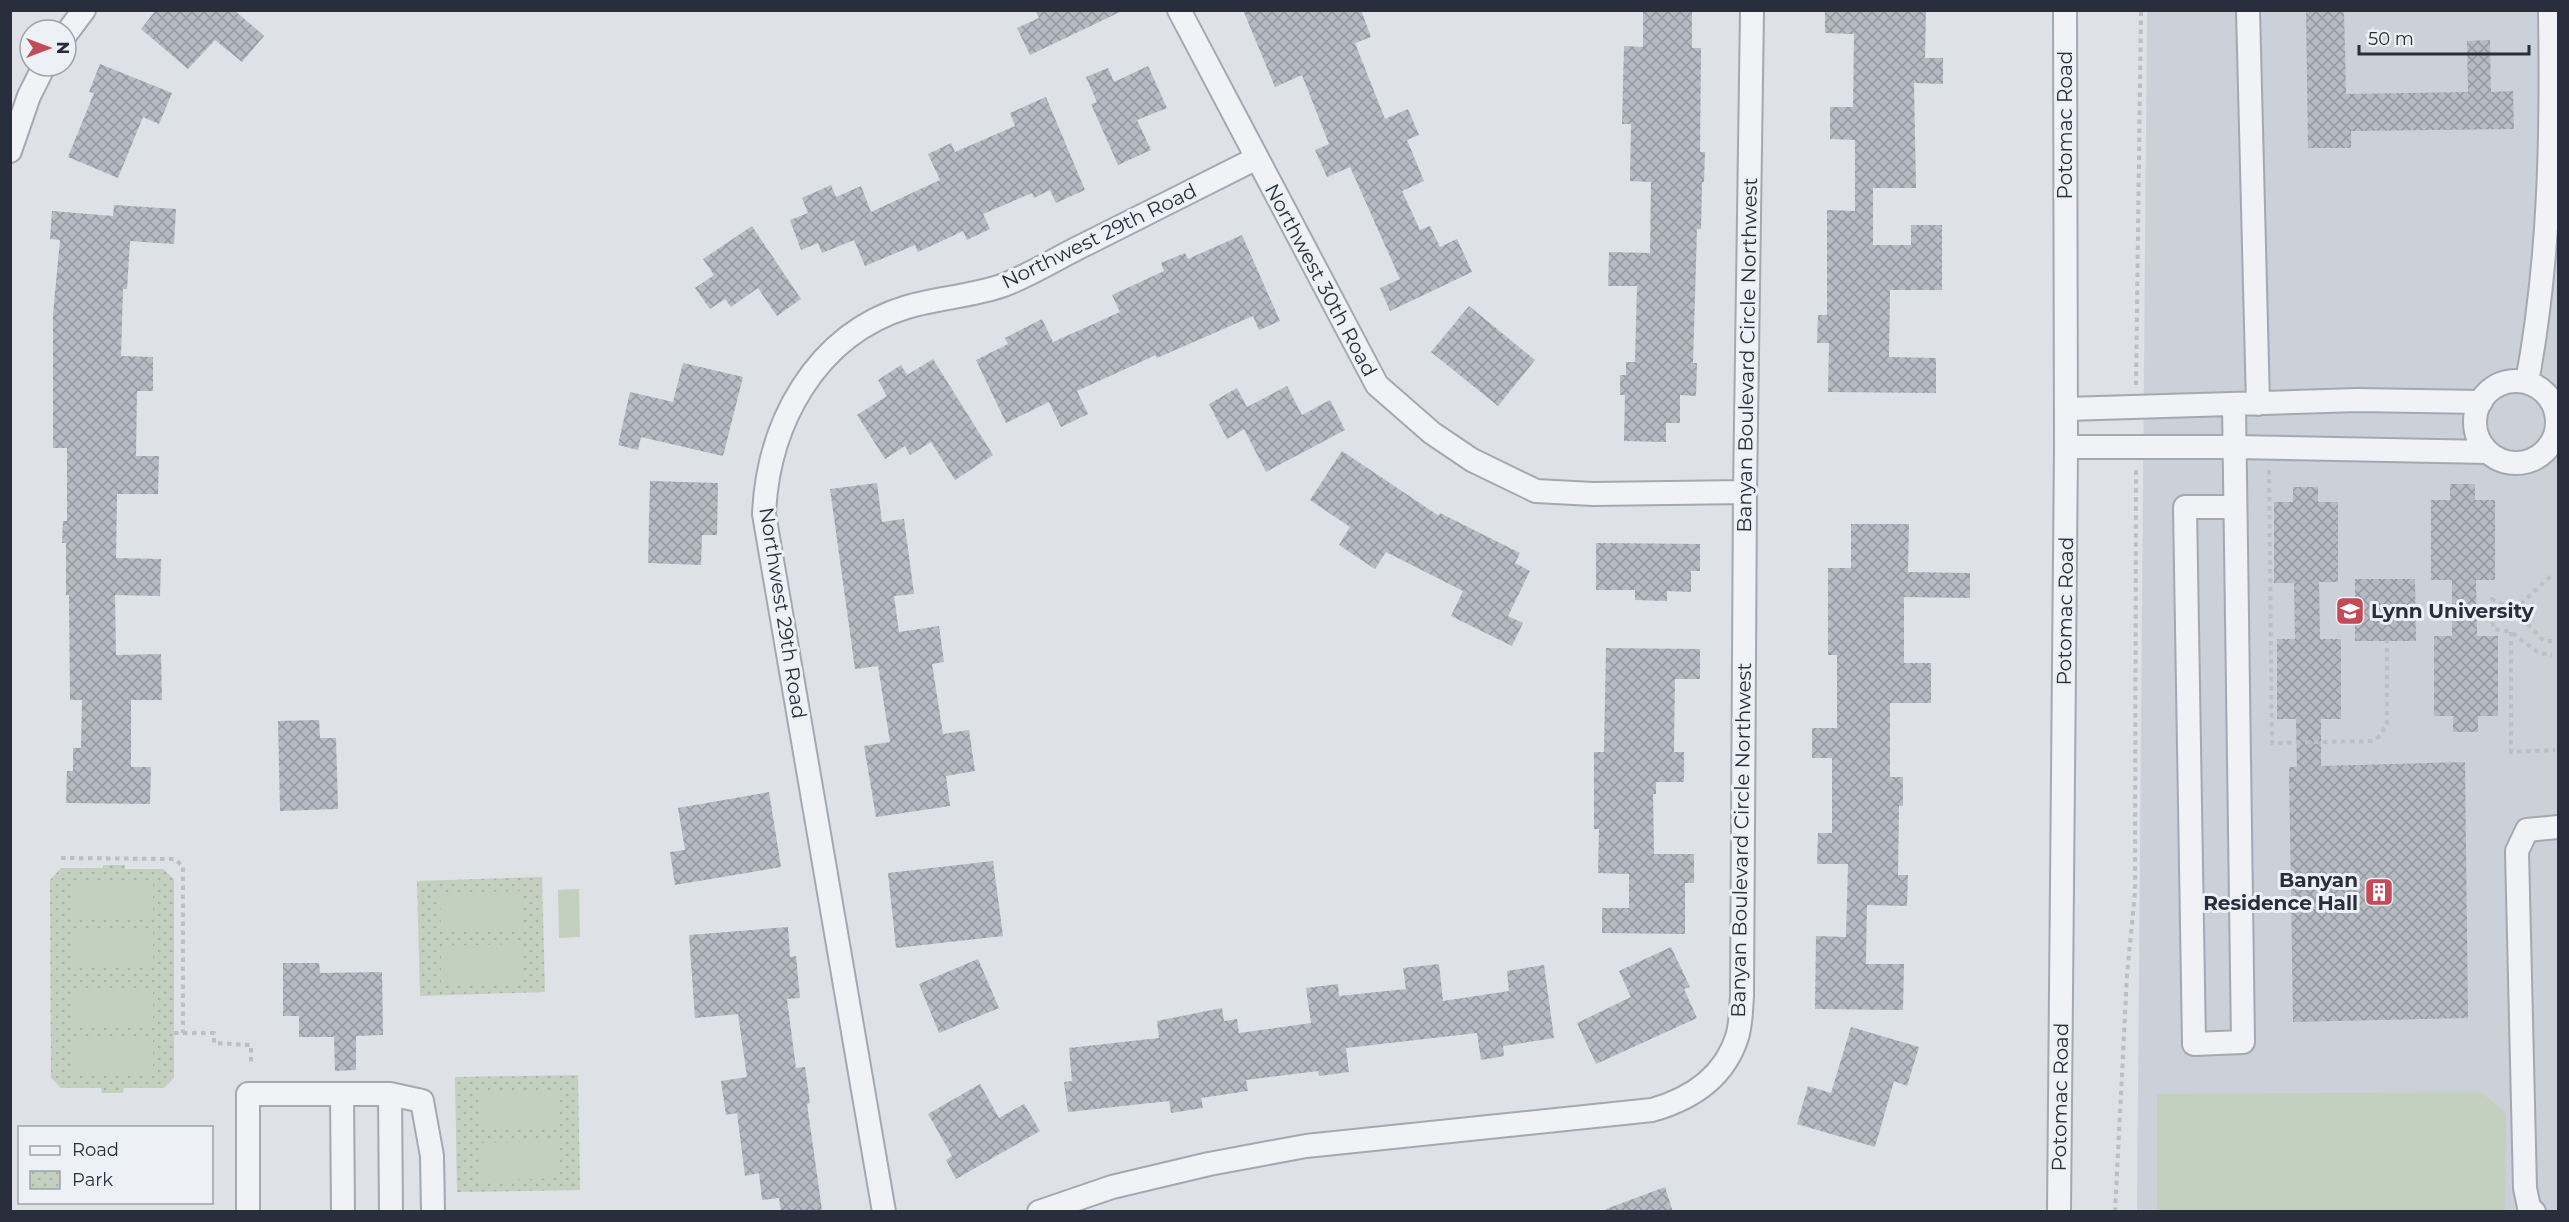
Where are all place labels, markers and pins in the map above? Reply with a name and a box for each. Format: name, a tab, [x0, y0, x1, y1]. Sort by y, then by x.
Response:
school or university icon: Lynn University	[2334, 595, 2366, 627]
place label: Lynn University	[2371, 599, 2535, 623]
place label: Banyan Residence Hall	[2203, 868, 2358, 915]
building icon: Banyan Residence Hall	[2363, 876, 2395, 908]

